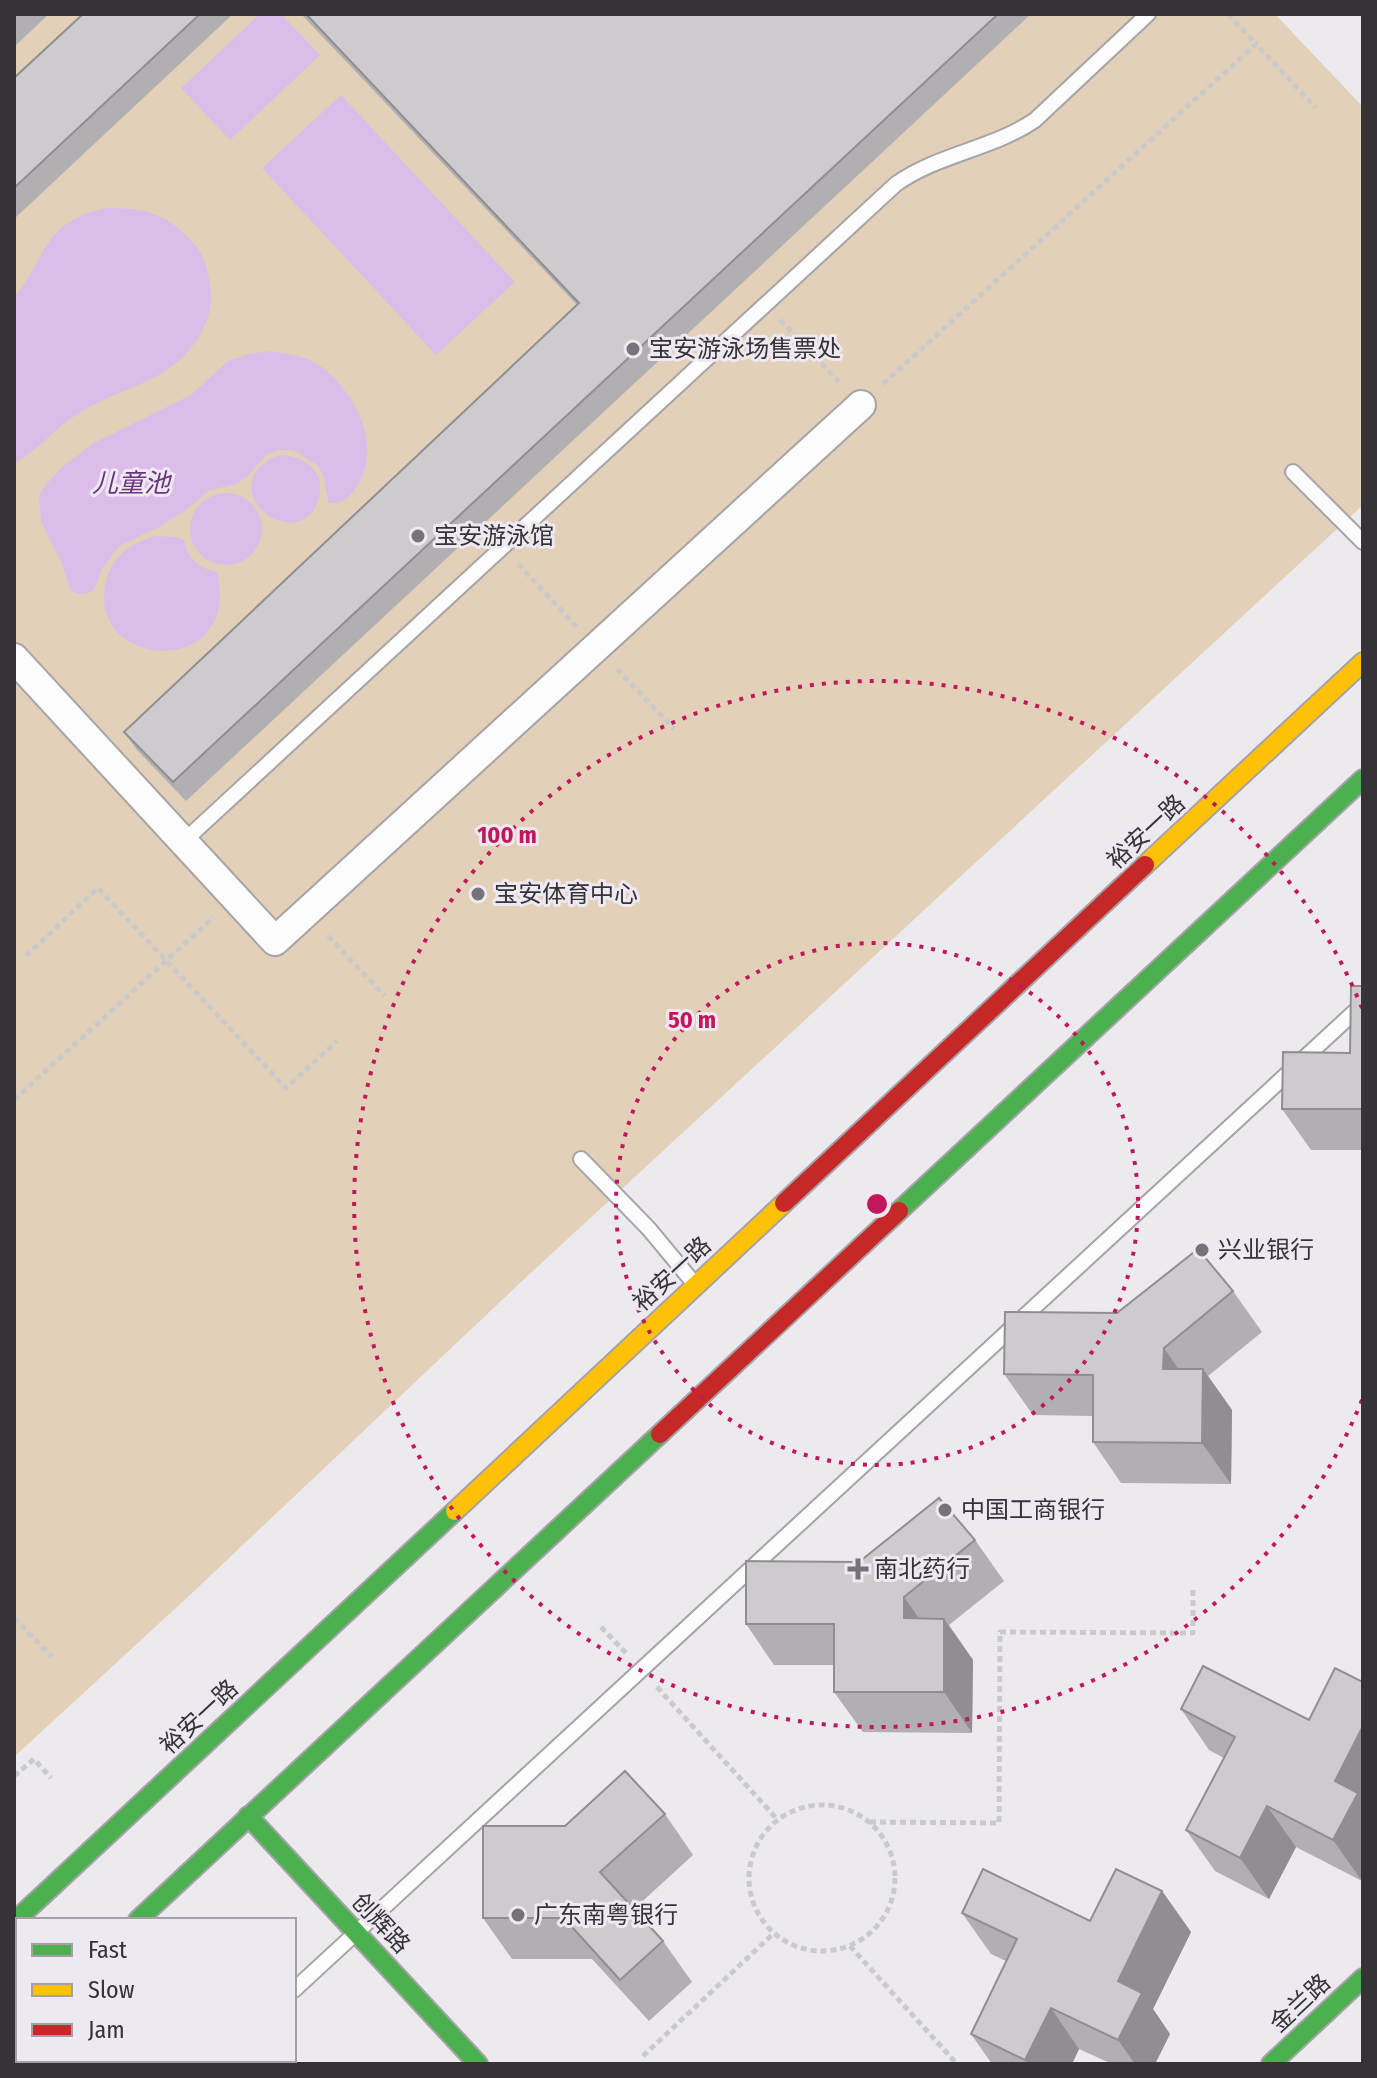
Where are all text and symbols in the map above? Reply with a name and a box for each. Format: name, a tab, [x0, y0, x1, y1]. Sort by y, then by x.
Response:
place label: 宝安游泳场售票处	[649, 335, 841, 363]
marker: 宝安游泳场售票处	[624, 340, 642, 358]
water label: 儿童池	[92, 468, 173, 499]
place label: 宝安游泳馆	[434, 522, 554, 550]
marker: 宝安游泳馆	[409, 527, 427, 545]
street label: 裕安一路	[1101, 789, 1191, 875]
text: 100 m	[477, 821, 537, 849]
place label: 宝安体育中心	[494, 880, 638, 908]
marker: 宝安体育中心	[469, 885, 487, 903]
text: 50 m	[668, 1006, 716, 1034]
centre of rings	[863, 1190, 891, 1218]
street label: 裕安一路	[627, 1231, 717, 1317]
place label: 兴业银行	[1218, 1236, 1314, 1264]
marker: 兴业银行	[1193, 1241, 1211, 1259]
place label: 中国工商银行	[961, 1496, 1105, 1524]
marker: 中国工商银行	[936, 1501, 954, 1519]
place label: 南北药行	[874, 1555, 970, 1583]
marker: 南北药行	[849, 1560, 867, 1578]
street label: 裕安一路	[154, 1674, 244, 1760]
street label: 创辉路	[346, 1887, 416, 1959]
place label: 广东南粤银行	[534, 1901, 678, 1929]
marker: 广东南粤银行	[509, 1906, 527, 1924]
legend	[16, 1918, 296, 2062]
text: Fast	[88, 1936, 127, 1964]
street label: 金兰路	[1264, 1968, 1336, 2038]
text: Slow	[88, 1976, 135, 2004]
text: Jam	[88, 2016, 125, 2044]

